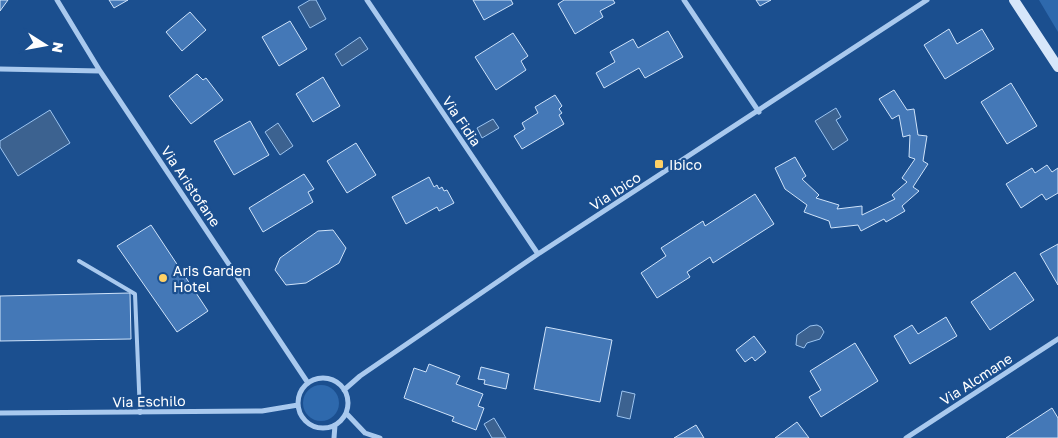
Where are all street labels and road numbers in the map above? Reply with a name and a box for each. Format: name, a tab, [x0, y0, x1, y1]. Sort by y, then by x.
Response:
street label: Via Fidia	[439, 93, 485, 149]
street label: Via Aristofane	[158, 142, 224, 230]
street label: Via Ibico	[586, 168, 644, 214]
street label: Via Alcmane	[937, 349, 1015, 409]
street label: Via Eschilo	[112, 392, 186, 410]

